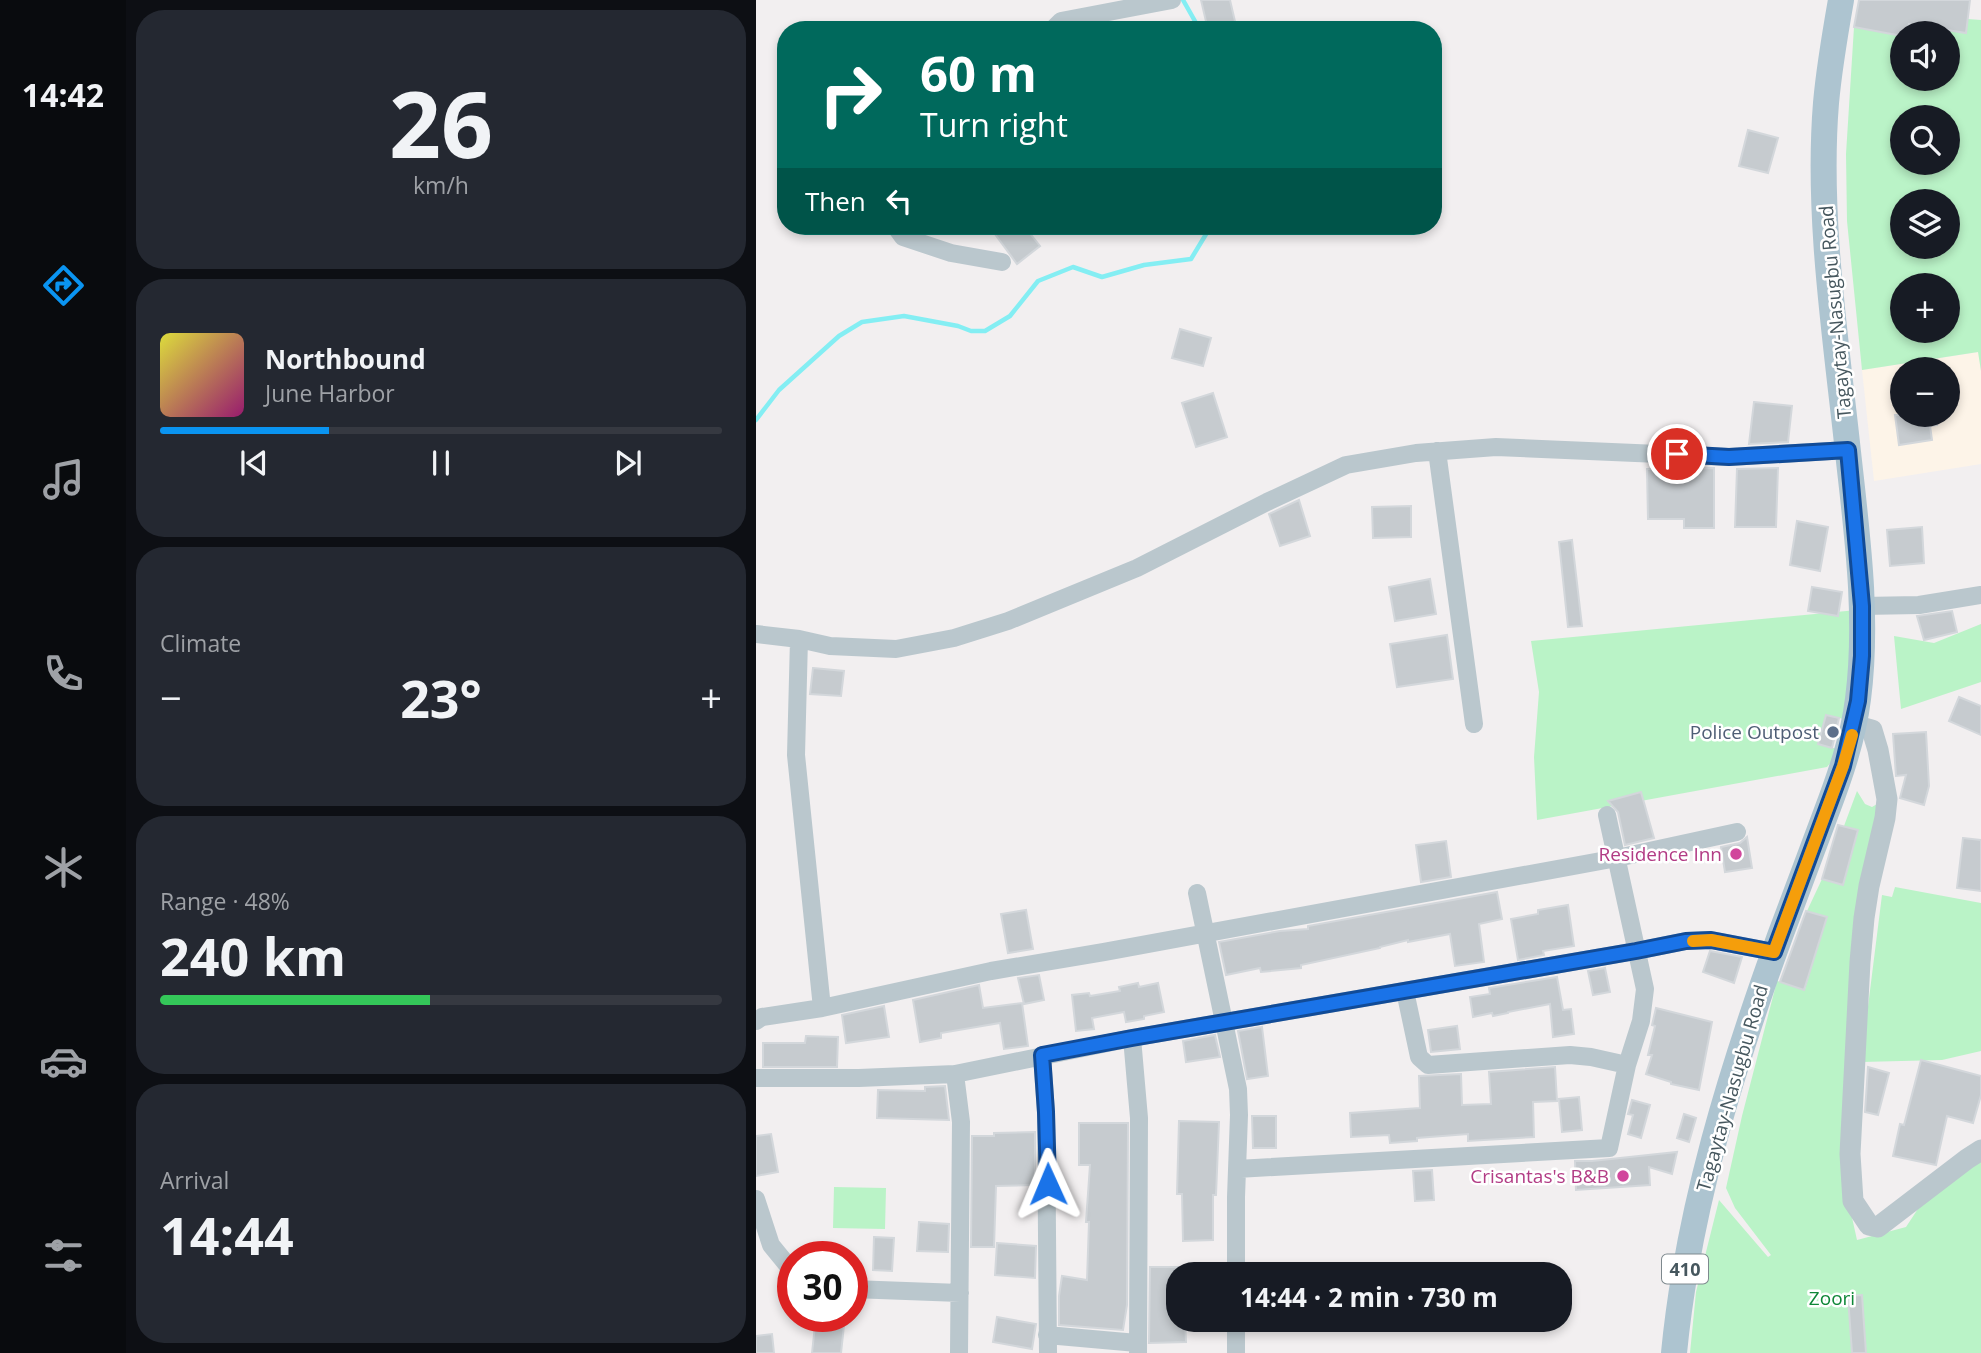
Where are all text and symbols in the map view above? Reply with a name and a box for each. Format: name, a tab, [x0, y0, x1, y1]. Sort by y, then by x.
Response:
map controls	[1890, 21, 1960, 427]
button: sound	[1890, 21, 1960, 91]
text: 60 m	[920, 40, 1037, 106]
icon: right	[805, 49, 896, 140]
text: 26	[389, 61, 493, 185]
text: 14:42	[22, 73, 104, 116]
text: Turn right	[920, 103, 1068, 146]
button: search	[1890, 105, 1960, 175]
text: km/h	[413, 169, 469, 201]
icon: left	[880, 182, 918, 220]
text: Then	[805, 183, 866, 219]
button: layers	[1890, 189, 1960, 259]
street label: Tagaytay-Nasugbu Road	[1813, 204, 1857, 420]
icon: directions	[39, 261, 88, 310]
button: +	[1890, 273, 1960, 343]
text: Northbound	[265, 341, 426, 377]
button: −	[1890, 357, 1960, 427]
text: June Harbor	[265, 377, 395, 409]
pin	[1647, 424, 1707, 484]
icon: arrive	[1658, 435, 1696, 473]
icon: previous	[235, 444, 273, 482]
icon: pause	[422, 444, 460, 482]
icon: next	[609, 444, 647, 482]
icon: music	[39, 455, 88, 504]
text: Climate	[160, 627, 241, 659]
icon: phone	[39, 649, 88, 698]
text: 23°	[400, 662, 482, 733]
text: −	[160, 671, 182, 723]
text: +	[700, 671, 722, 723]
place label: Police Outpost	[1690, 719, 1819, 745]
marker: Police Outpost	[1825, 724, 1841, 740]
place label: Residence Inn	[1598, 841, 1722, 867]
icon: climate	[39, 843, 88, 892]
marker: Residence Inn	[1728, 846, 1744, 862]
text: Range · 48%	[160, 885, 290, 917]
text: 240 km	[160, 920, 346, 991]
street label: Tagaytay-Nasugbu Road	[1690, 982, 1774, 1194]
icon: car	[39, 1037, 88, 1086]
position arrow	[1011, 1147, 1085, 1221]
place label: Crisantas's B&B	[1470, 1163, 1609, 1189]
text: Arrival	[160, 1164, 229, 1196]
marker: Crisantas's B&B	[1615, 1168, 1631, 1184]
text: 14:44	[160, 1199, 294, 1270]
icon: filters	[39, 1231, 88, 1280]
speed limit sign: 30	[777, 1241, 868, 1332]
road number: 410	[1662, 1254, 1708, 1284]
text: 14:44 · 2 min · 730 m	[1240, 1279, 1498, 1315]
park label: Zoori	[1809, 1285, 1855, 1311]

